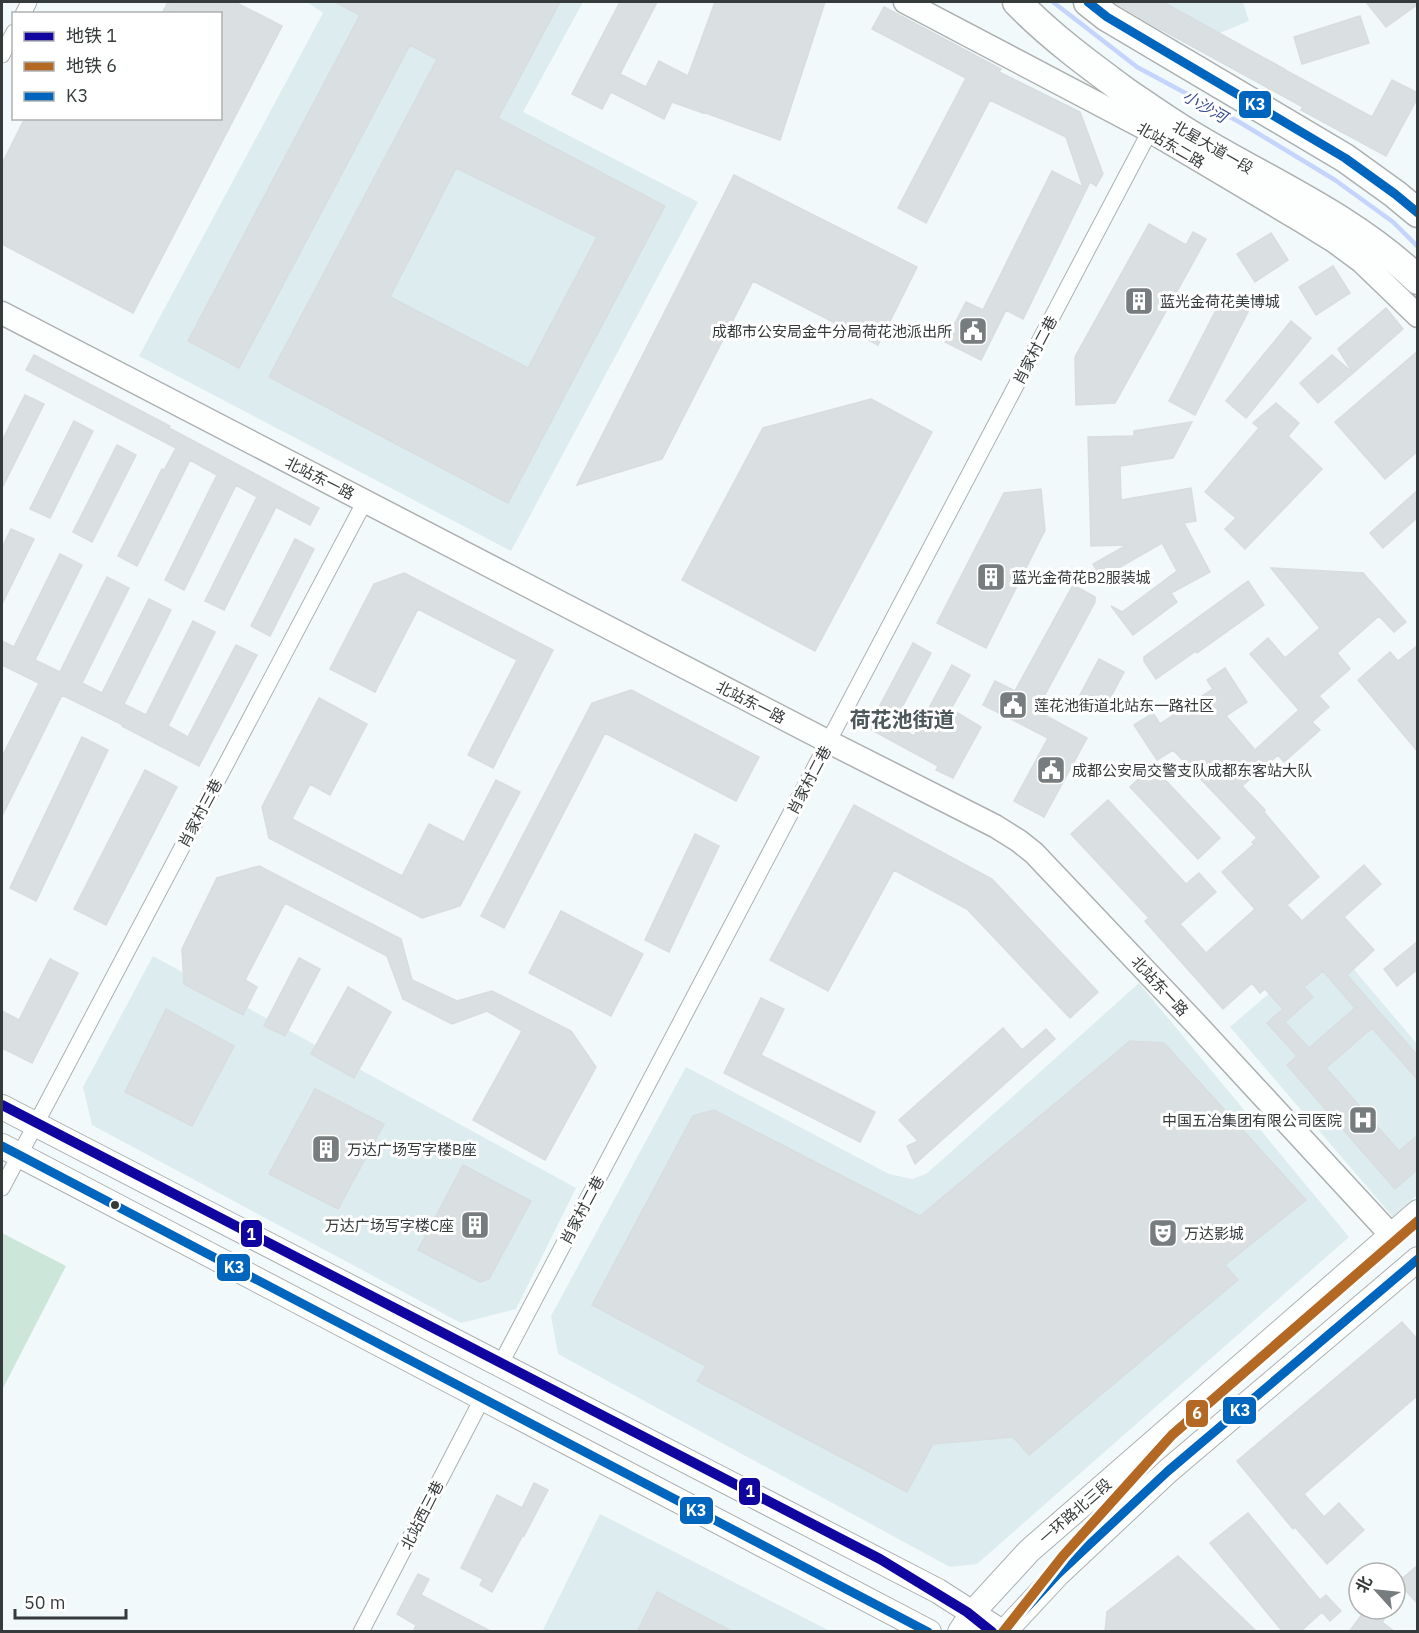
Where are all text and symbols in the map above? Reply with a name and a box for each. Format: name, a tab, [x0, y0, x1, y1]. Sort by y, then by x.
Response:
legend	[12, 12, 222, 120]
text: 地铁 1	[66, 24, 117, 47]
text: 地铁 6	[66, 54, 117, 77]
text: K3	[66, 84, 88, 107]
water label: 小沙河	[1179, 85, 1233, 128]
line badge: K3	[1238, 90, 1272, 119]
text: K3	[1245, 94, 1265, 114]
street label: 北星大道一段	[1169, 116, 1257, 178]
street label: 北站东二路	[1134, 118, 1208, 172]
building icon: 蓝光金荷花美博城	[1123, 285, 1155, 317]
place label: 蓝光金荷花美博城	[1160, 292, 1280, 311]
street label: 肖家村二巷	[1009, 312, 1061, 388]
public building icon: 成都市公安局金牛分局荷花池派出所	[957, 315, 989, 347]
place label: 成都市公安局金牛分局荷花池派出所	[712, 322, 952, 341]
street label: 北站东一路	[282, 453, 358, 503]
building icon: 蓝光金荷花B2服装城	[975, 561, 1007, 593]
place label: 蓝光金荷花B2服装城	[1012, 568, 1151, 587]
street label: 北站东一路	[713, 677, 789, 727]
public building icon: 莲花池街道北站东一路社区	[997, 689, 1029, 721]
place label: 莲花池街道北站东一路社区	[1034, 696, 1214, 715]
district label: 荷花池街道	[850, 705, 955, 733]
street label: 肖家村二巷	[783, 742, 835, 818]
public building icon: 成都公安局交警支队成都东客站大队	[1035, 754, 1067, 786]
place label: 成都公安局交警支队成都东客站大队	[1072, 761, 1312, 780]
street label: 肖家村三巷	[174, 775, 226, 851]
street label: 北站东一路	[1127, 952, 1193, 1020]
hospital icon: 中国五冶集团有限公司医院	[1347, 1104, 1379, 1136]
place label: 中国五冶集团有限公司医院	[1162, 1111, 1342, 1130]
building icon: 万达广场写字楼B座	[310, 1133, 342, 1165]
place label: 万达广场写字楼B座	[347, 1140, 477, 1159]
street label: 肖家村二巷	[556, 1172, 608, 1248]
unlabelled marker	[109, 1199, 121, 1211]
building icon: 万达广场写字楼C座	[459, 1209, 491, 1241]
place label: 万达广场写字楼C座	[325, 1216, 454, 1235]
theatre icon: 万达影城	[1147, 1217, 1179, 1249]
line badge: 1	[240, 1219, 263, 1248]
text: 1	[246, 1224, 256, 1244]
place label: 万达影城	[1184, 1224, 1244, 1243]
line badge: K3	[216, 1253, 251, 1282]
text: K3	[224, 1257, 244, 1277]
line badge: K3	[1222, 1396, 1257, 1425]
line badge: 6	[1185, 1399, 1209, 1428]
text: K3	[1230, 1400, 1250, 1420]
text: 6	[1192, 1403, 1202, 1423]
street label: 一环路北三段	[1035, 1474, 1115, 1548]
street label: 北站西三巷	[397, 1477, 447, 1553]
line badge: 1	[738, 1477, 761, 1506]
text: 1	[745, 1481, 755, 1501]
line badge: K3	[679, 1496, 714, 1525]
text: K3	[686, 1500, 706, 1520]
north arrow	[1347, 1561, 1407, 1621]
text: 北	[1351, 1573, 1376, 1596]
scale bar	[15, 1582, 126, 1620]
text: 50 m	[24, 1591, 66, 1614]

